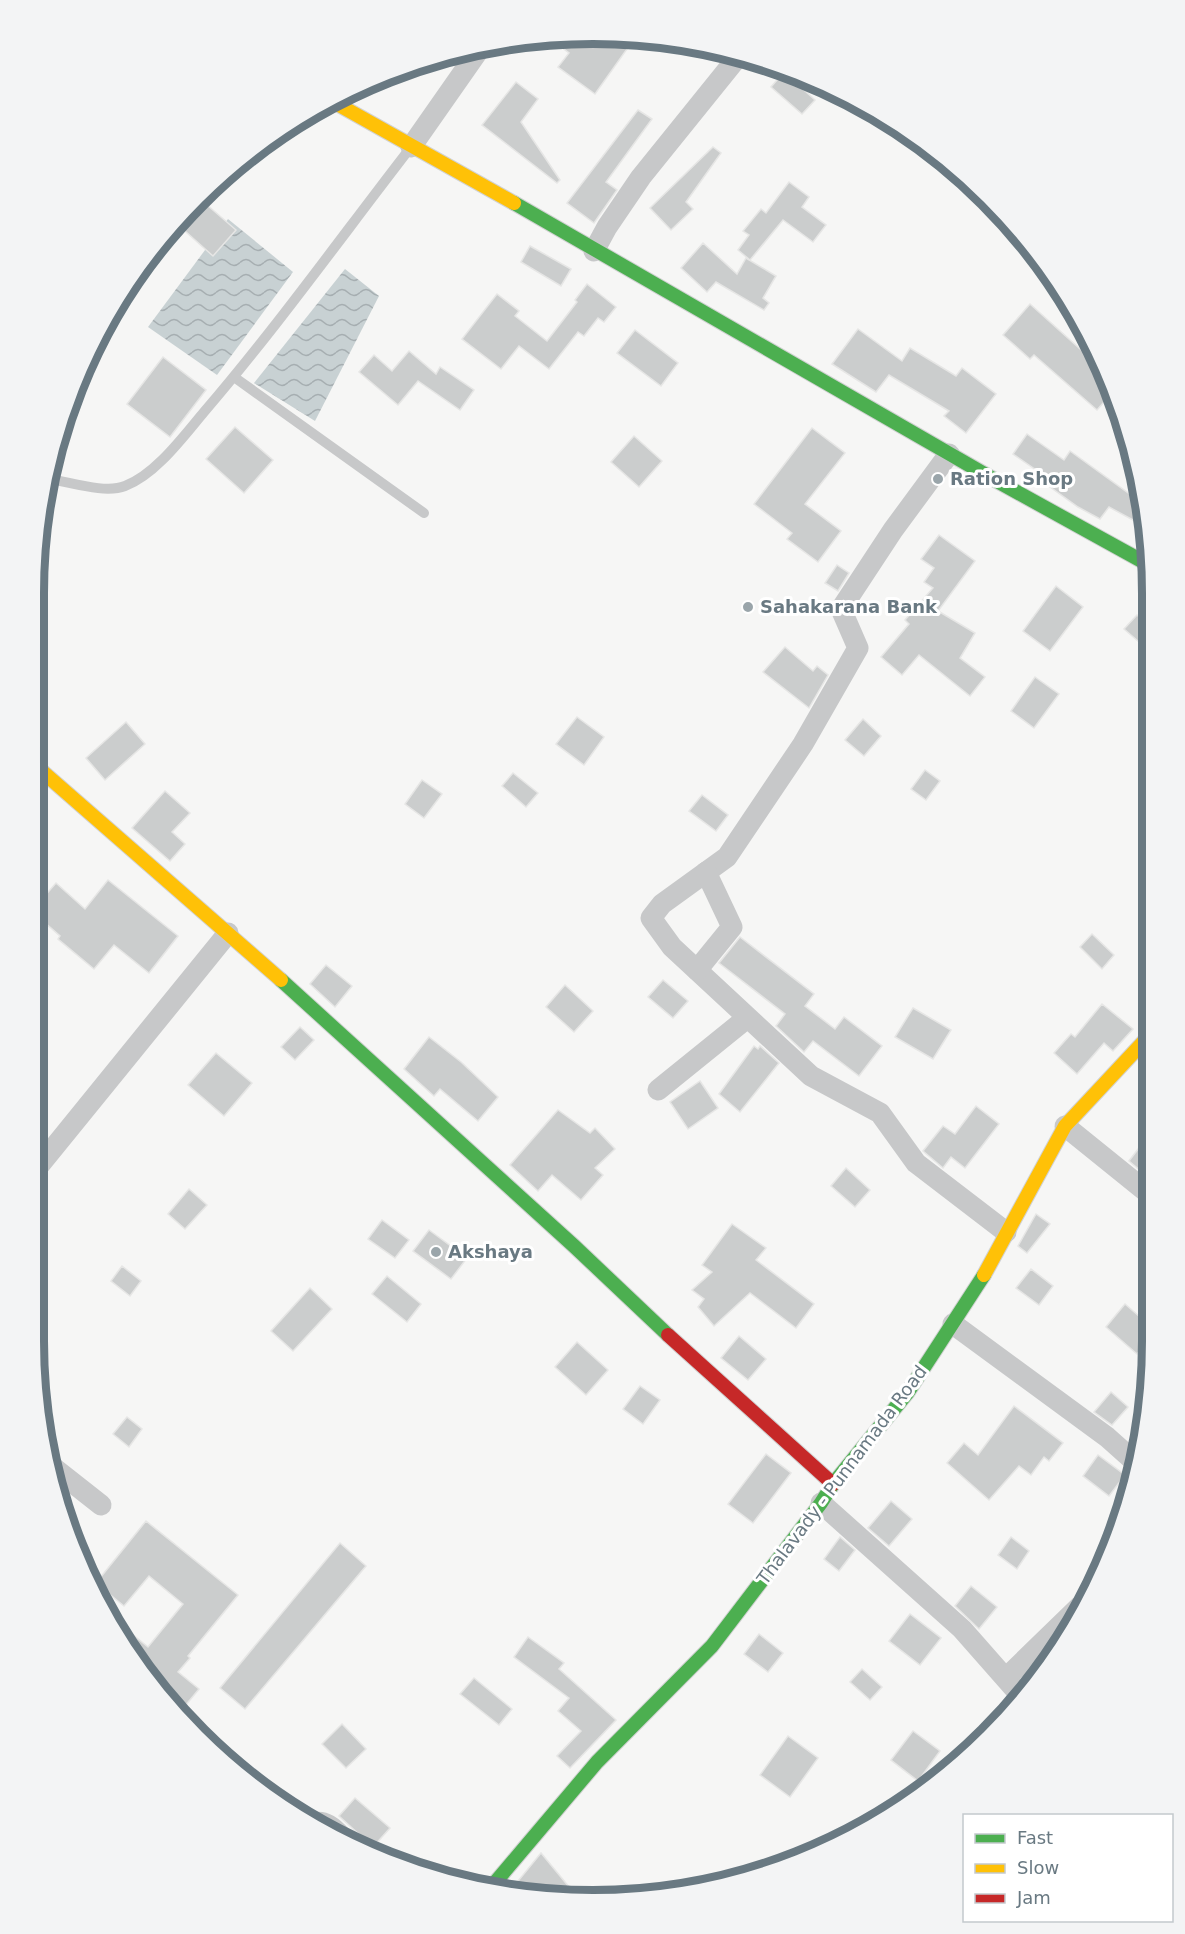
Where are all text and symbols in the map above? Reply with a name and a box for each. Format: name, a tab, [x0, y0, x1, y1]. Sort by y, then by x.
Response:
place label: Ration Shop	[950, 468, 1073, 489]
marker: Ration Shop	[931, 472, 945, 486]
place label: Sahakarana Bank	[760, 596, 938, 617]
marker: Sahakarana Bank	[741, 600, 755, 614]
place label: Akshaya	[448, 1241, 533, 1262]
marker: Akshaya	[429, 1245, 443, 1259]
street label: Thalavady - Punnamada Road	[752, 1361, 931, 1589]
legend	[963, 1814, 1173, 1922]
text: Fast	[1017, 1827, 1053, 1848]
text: Slow	[1017, 1857, 1059, 1878]
text: Jam	[1016, 1887, 1051, 1908]

